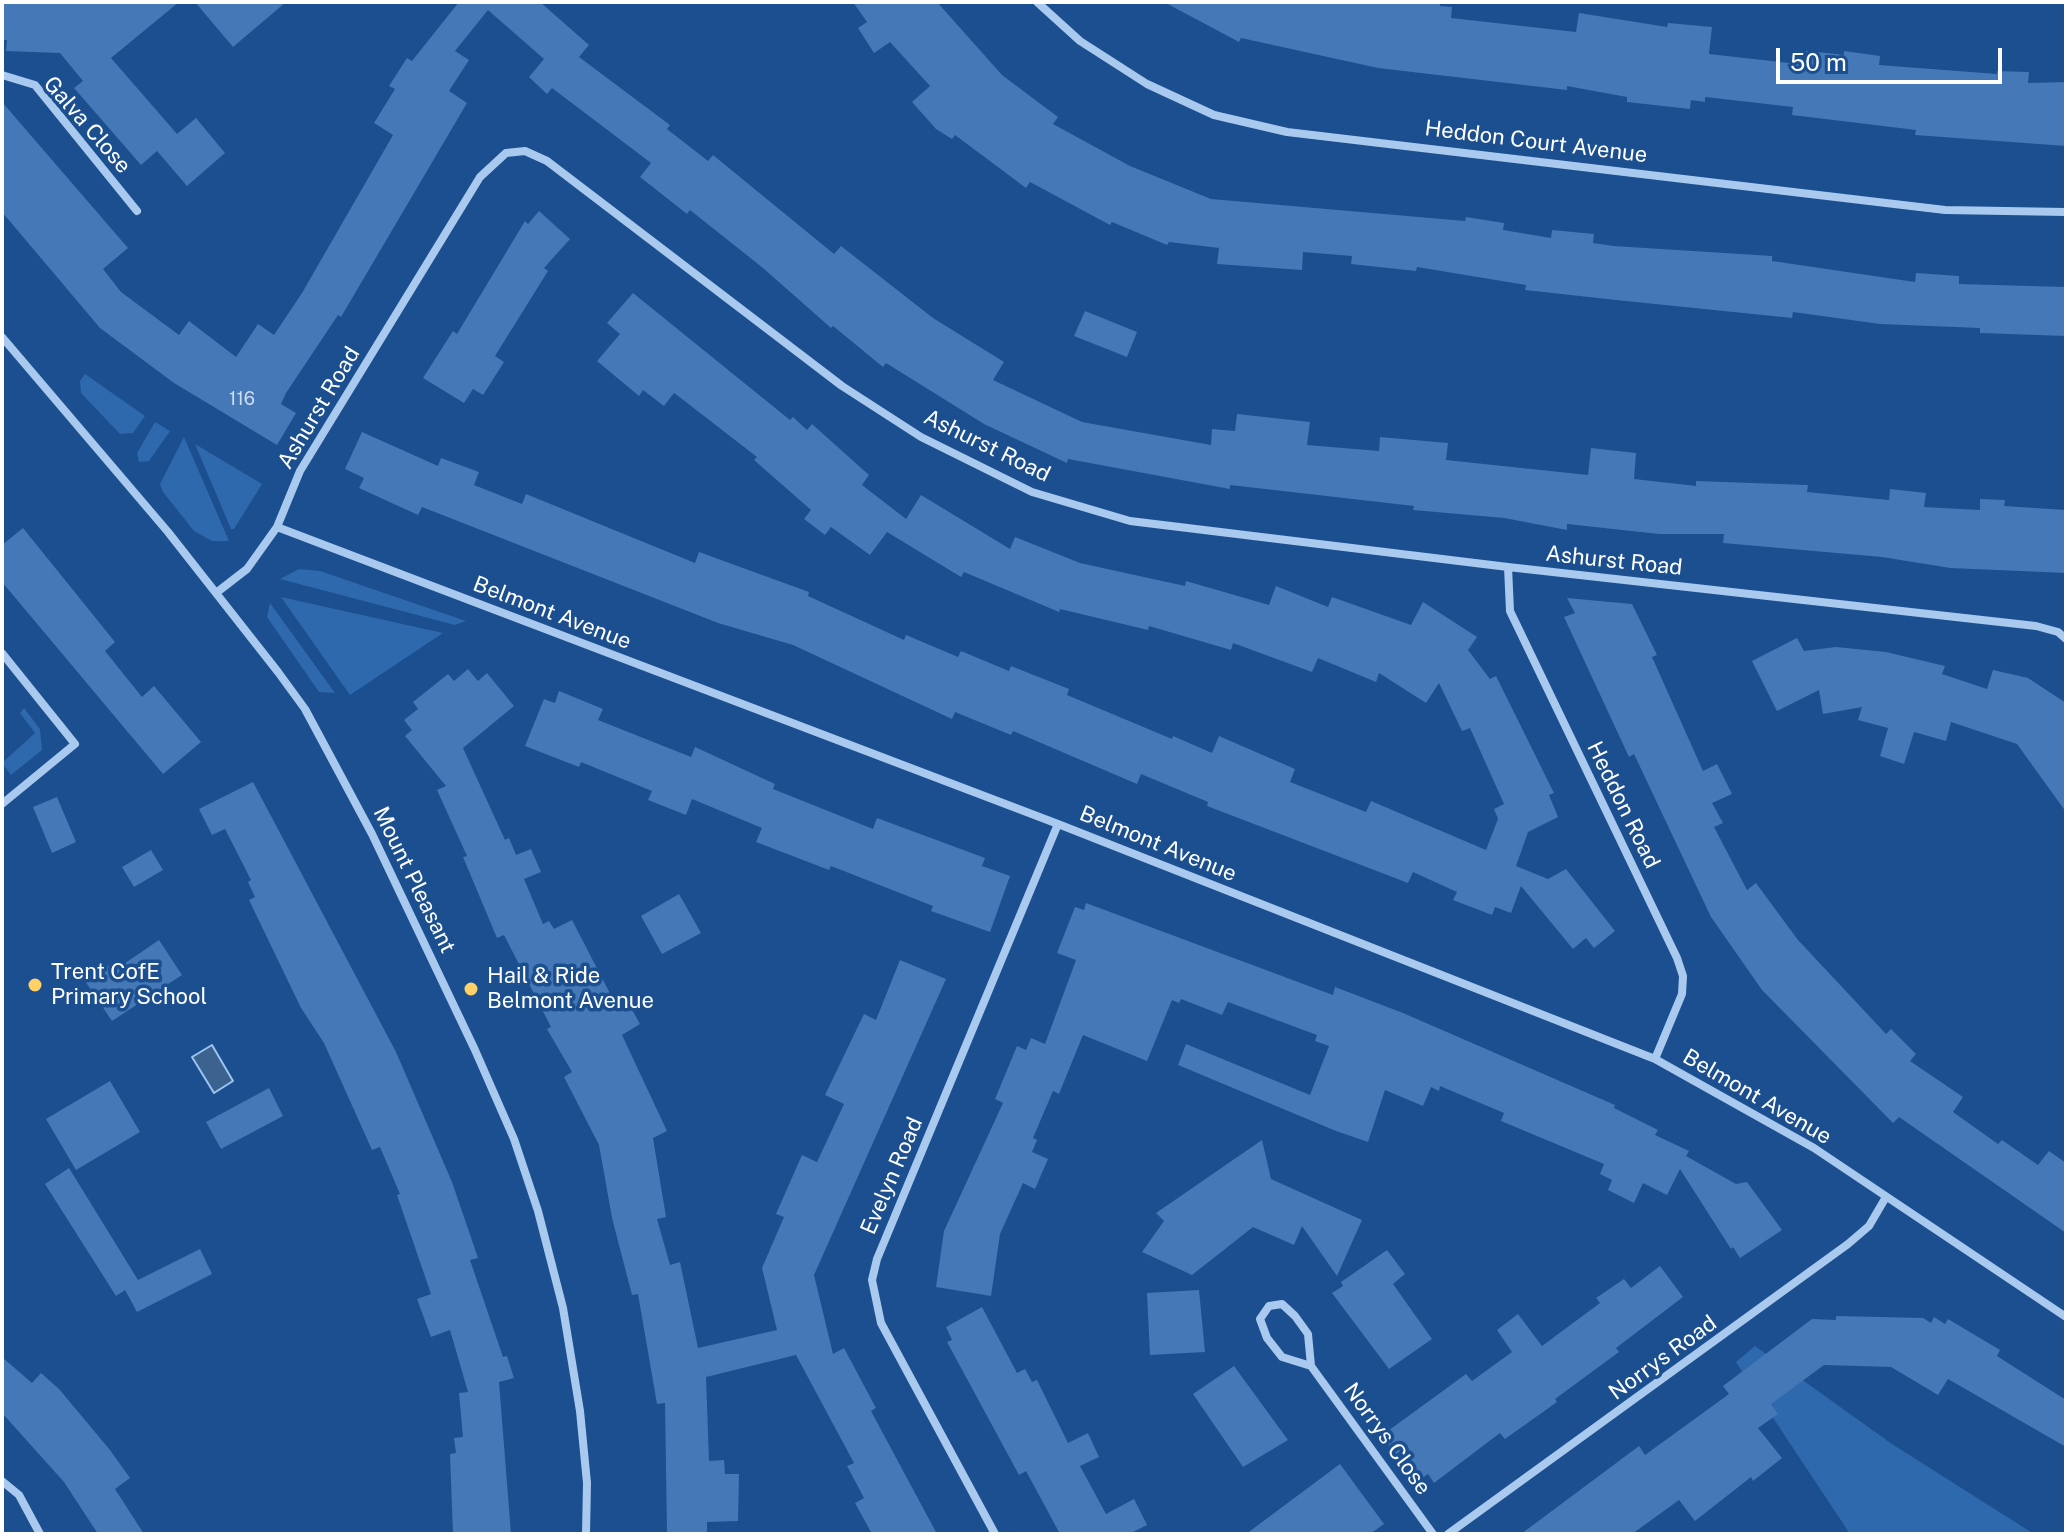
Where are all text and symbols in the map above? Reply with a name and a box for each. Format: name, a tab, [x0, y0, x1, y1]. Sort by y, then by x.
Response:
scale bar	[1780, 32, 2006, 82]
text: 50 m	[1790, 48, 1847, 76]
street label: Galva Close	[38, 71, 136, 179]
street label: Heddon Court Avenue	[1423, 115, 1649, 169]
street label: Ashurst Road	[272, 342, 366, 474]
house number: 116	[229, 388, 255, 410]
street label: Ashurst Road	[919, 404, 1055, 488]
street label: Ashurst Road	[1544, 541, 1684, 581]
street label: Belmont Avenue	[469, 571, 635, 655]
street label: Heddon Road	[1581, 737, 1665, 873]
street label: Belmont Avenue	[1076, 800, 1240, 888]
street label: Mount Pleasant	[367, 803, 461, 957]
place label: Trent CofE Primary School	[51, 959, 207, 1010]
place label: Hail & Ride Belmont Avenue	[487, 963, 654, 1014]
marker: Trent CofE Primary School	[26, 976, 44, 994]
marker: Hail & Ride Belmont Avenue	[462, 980, 480, 998]
street label: Belmont Avenue	[1678, 1044, 1836, 1150]
street label: Evelyn Road	[855, 1113, 929, 1239]
street label: Norrys Road	[1604, 1310, 1722, 1406]
street label: Norrys Close	[1338, 1378, 1436, 1500]

